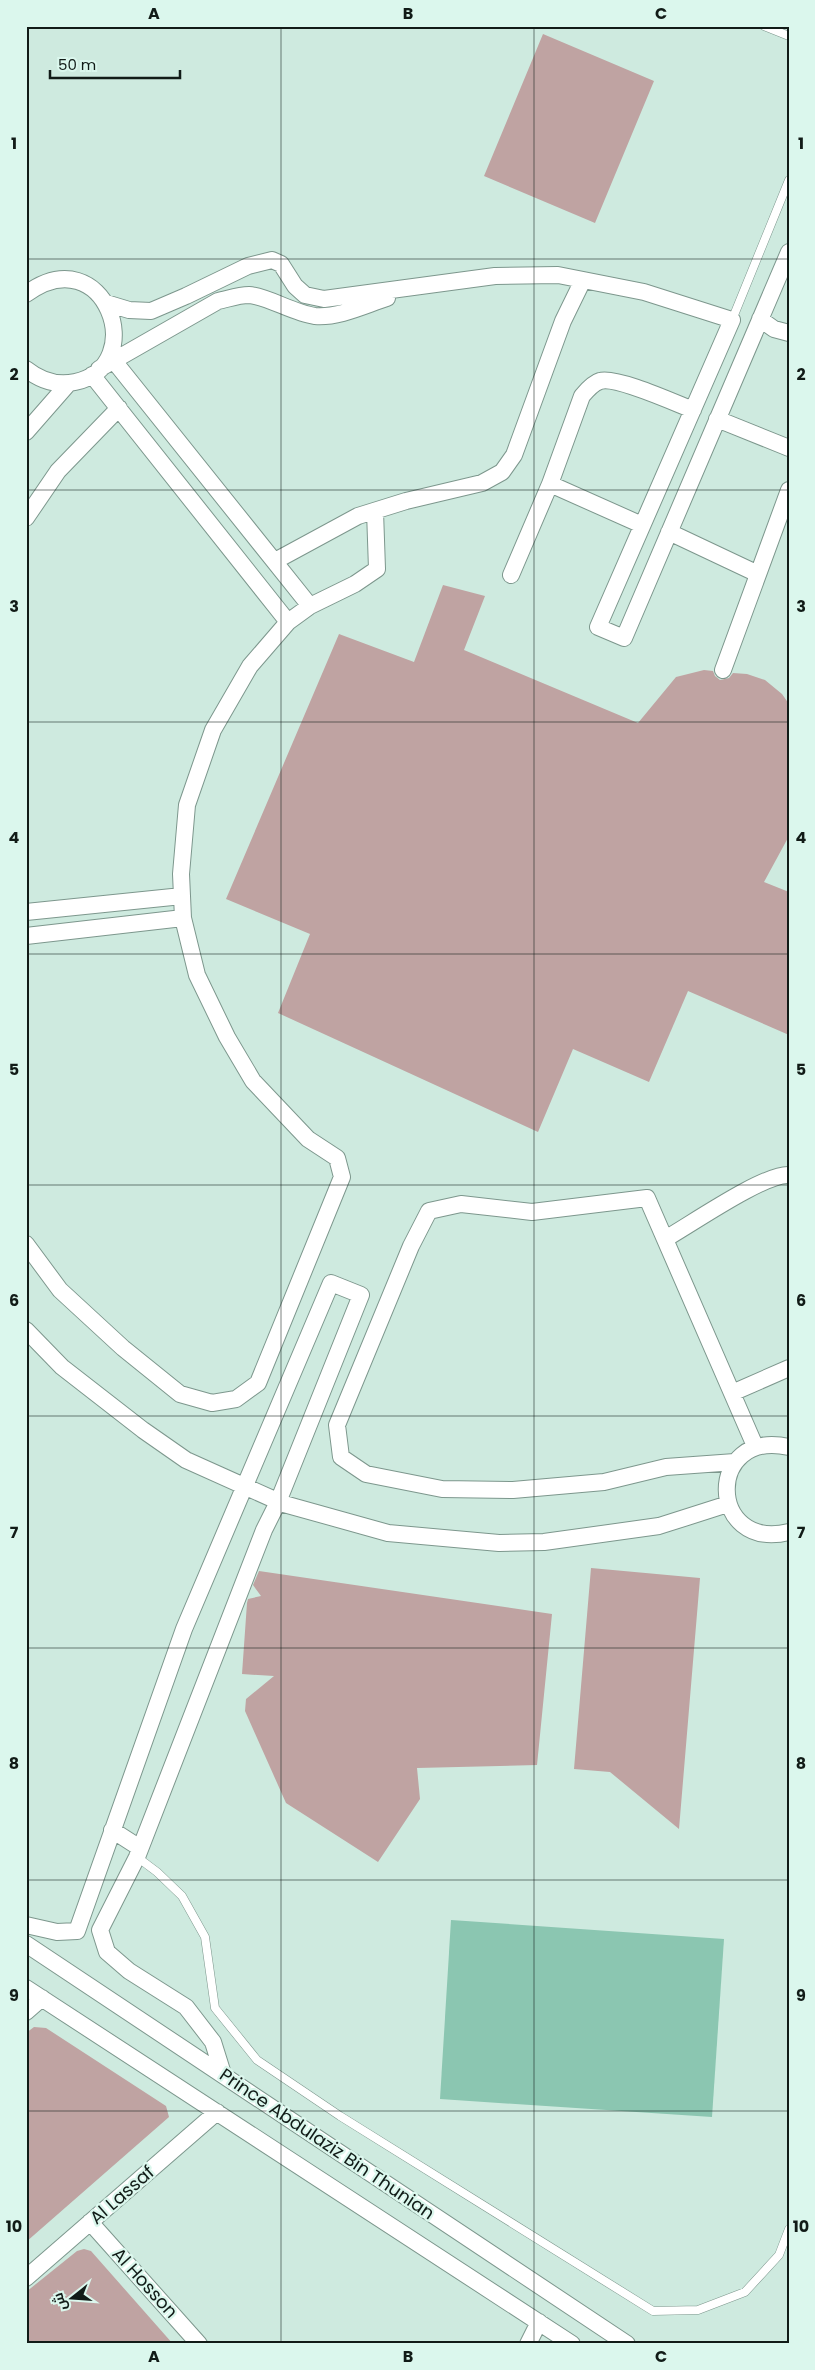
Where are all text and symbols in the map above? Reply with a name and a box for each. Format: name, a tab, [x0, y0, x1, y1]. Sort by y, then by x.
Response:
text: A	[148, 2, 160, 25]
text: B	[403, 2, 413, 25]
text: C	[655, 2, 667, 25]
scale bar	[50, 48, 180, 80]
text: 50 m	[58, 54, 96, 75]
text: 1	[11, 132, 17, 155]
text: 1	[798, 132, 804, 155]
text: 2	[9, 363, 19, 386]
text: 2	[796, 363, 806, 386]
text: 3	[9, 595, 19, 618]
text: 3	[796, 595, 806, 618]
text: 4	[9, 826, 20, 849]
text: 4	[796, 826, 807, 849]
text: 5	[9, 1058, 19, 1081]
text: 5	[796, 1058, 806, 1081]
text: 6	[9, 1289, 19, 1312]
text: 6	[796, 1289, 806, 1312]
text: 7	[10, 1521, 19, 1544]
text: 7	[797, 1521, 806, 1544]
text: 8	[9, 1752, 19, 1775]
text: 8	[796, 1752, 806, 1775]
text: 9	[9, 1984, 19, 2007]
text: 9	[796, 1984, 806, 2007]
street label: Prince Abdulaziz Bin Thunian	[215, 2062, 440, 2225]
street label: Al Lassaf	[84, 2159, 159, 2230]
text: 10	[6, 2215, 22, 2238]
text: 10	[793, 2215, 809, 2238]
street label: Al Hosson	[107, 2242, 184, 2323]
north arrow	[48, 2272, 98, 2322]
text: ش	[47, 2290, 72, 2313]
text: A	[148, 2345, 160, 2368]
text: B	[403, 2345, 413, 2368]
text: C	[655, 2345, 667, 2368]

